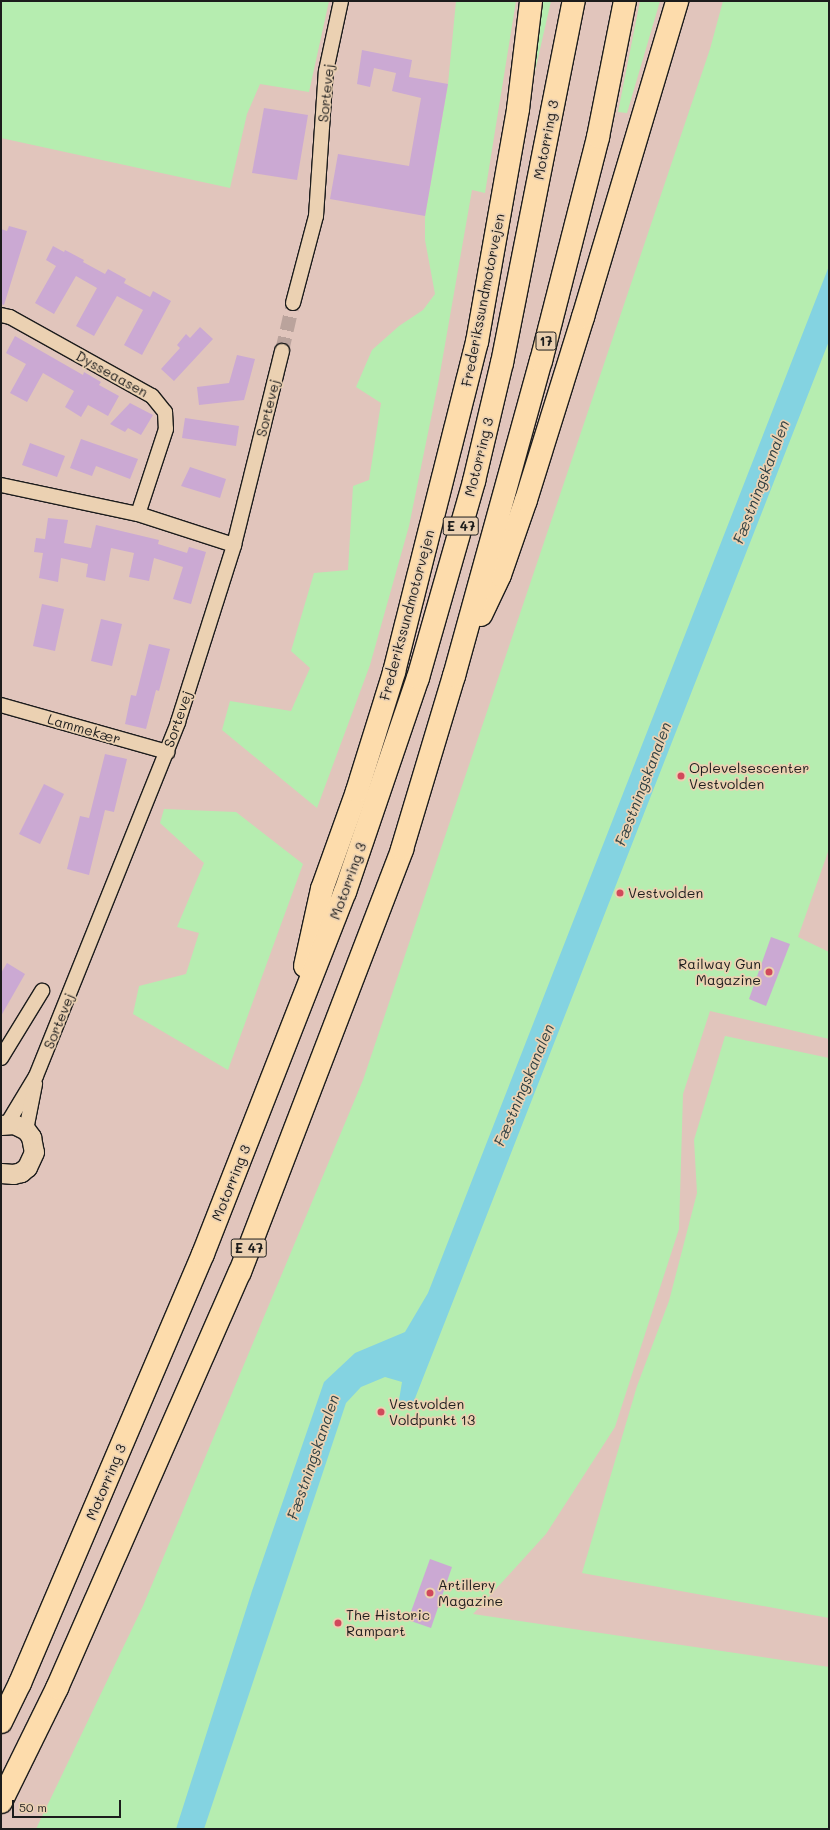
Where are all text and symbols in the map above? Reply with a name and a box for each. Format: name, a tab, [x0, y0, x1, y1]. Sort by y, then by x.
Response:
street label: Sortevej	[315, 63, 337, 123]
street label: Motorring 3	[530, 99, 562, 181]
street label: Frederikssundmotorvejen	[458, 212, 508, 388]
road number: 17	[535, 330, 557, 352]
street label: Dysseaasen	[73, 347, 151, 401]
street label: Sortevej	[253, 377, 283, 439]
street label: Motorring 3	[461, 416, 497, 498]
water label: Fæstningskanalen	[729, 418, 793, 546]
road number: E 47	[442, 515, 480, 537]
street label: Frederikssundmotorvejen	[376, 528, 438, 702]
street label: Sortevej	[160, 688, 196, 750]
street label: Lammekær	[45, 711, 123, 747]
water label: Fæstningskanalen	[611, 720, 675, 848]
place label: Oplevelsescenter Vestvolden	[689, 760, 809, 792]
marker: Oplevelsescenter Vestvolden	[676, 771, 686, 781]
street label: Motorring 3	[326, 840, 370, 922]
place label: Vestvolden	[628, 885, 703, 901]
marker: Vestvolden	[615, 888, 625, 898]
place label: Railway Gun Magazine	[678, 956, 761, 988]
marker: Railway Gun Magazine	[764, 967, 774, 977]
street label: Sortevej	[40, 991, 78, 1051]
water label: Fæstningskanalen	[490, 1021, 558, 1149]
street label: Motorring 3	[208, 1142, 254, 1224]
road number: E 47	[230, 1237, 268, 1259]
water label: Fæstningskanalen	[283, 1392, 343, 1522]
place label: Vestvolden Voldpunkt 13	[389, 1396, 475, 1428]
marker: Vestvolden Voldpunkt 13	[376, 1407, 386, 1417]
street label: Motorring 3	[82, 1442, 130, 1522]
place label: Artillery Magazine	[438, 1577, 503, 1610]
marker: Artillery Magazine	[425, 1588, 435, 1598]
place label: The Historic Rampart	[346, 1607, 430, 1640]
marker: The Historic Rampart	[333, 1618, 343, 1628]
scale bar	[14, 1792, 123, 1818]
text: 50 m	[19, 1799, 47, 1815]

